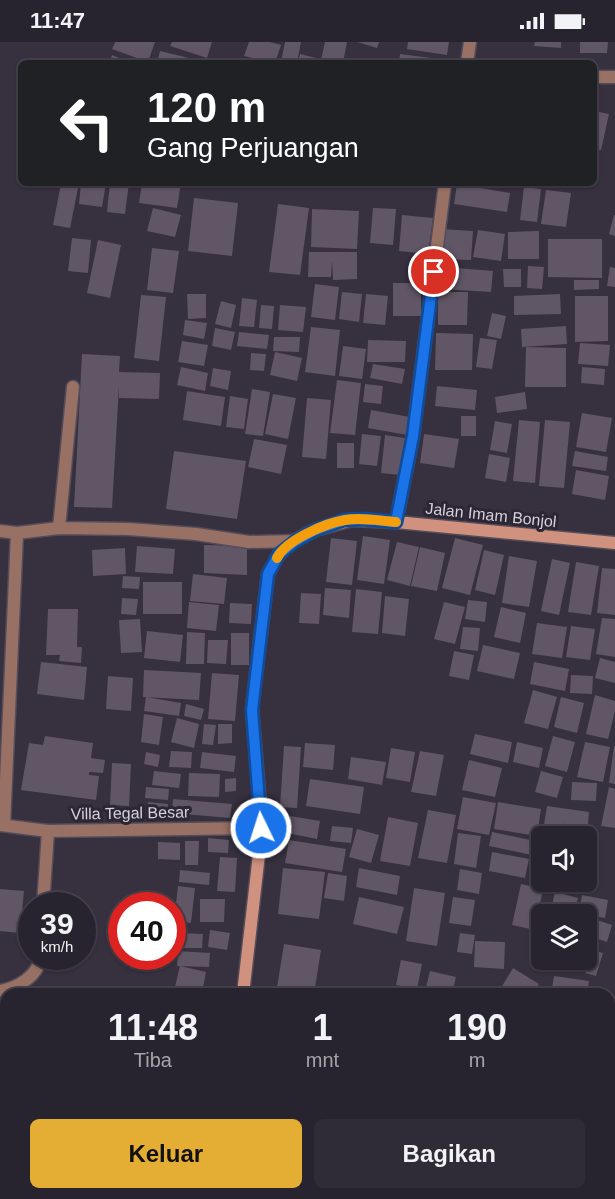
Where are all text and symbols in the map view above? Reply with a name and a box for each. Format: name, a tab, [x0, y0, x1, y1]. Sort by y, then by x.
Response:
text: 11:47	[30, 8, 85, 33]
icon: left	[48, 84, 126, 162]
text: 120 m	[147, 84, 266, 131]
text: Gang Perjuangan	[147, 133, 359, 163]
pin	[408, 246, 459, 297]
icon: arrive	[417, 255, 450, 288]
street label: Jalan Imam Bonjol	[425, 500, 557, 530]
position arrow	[229, 796, 293, 860]
street label: Villa Tegal Besar	[71, 803, 190, 823]
map controls	[531, 826, 597, 970]
button: sound	[531, 826, 597, 892]
speed limit sign: 40	[108, 892, 186, 970]
button: layers	[531, 904, 597, 970]
text: 39	[40, 907, 74, 940]
text: km/h	[41, 938, 73, 955]
text: 11:48	[108, 1007, 198, 1048]
text: 1	[312, 1007, 333, 1048]
text: 190	[447, 1007, 507, 1048]
text: Tiba	[134, 1049, 172, 1071]
text: mnt	[306, 1049, 339, 1071]
text: m	[469, 1049, 485, 1071]
button: Keluar	[30, 1119, 302, 1188]
button: Bagikan	[314, 1119, 585, 1188]

